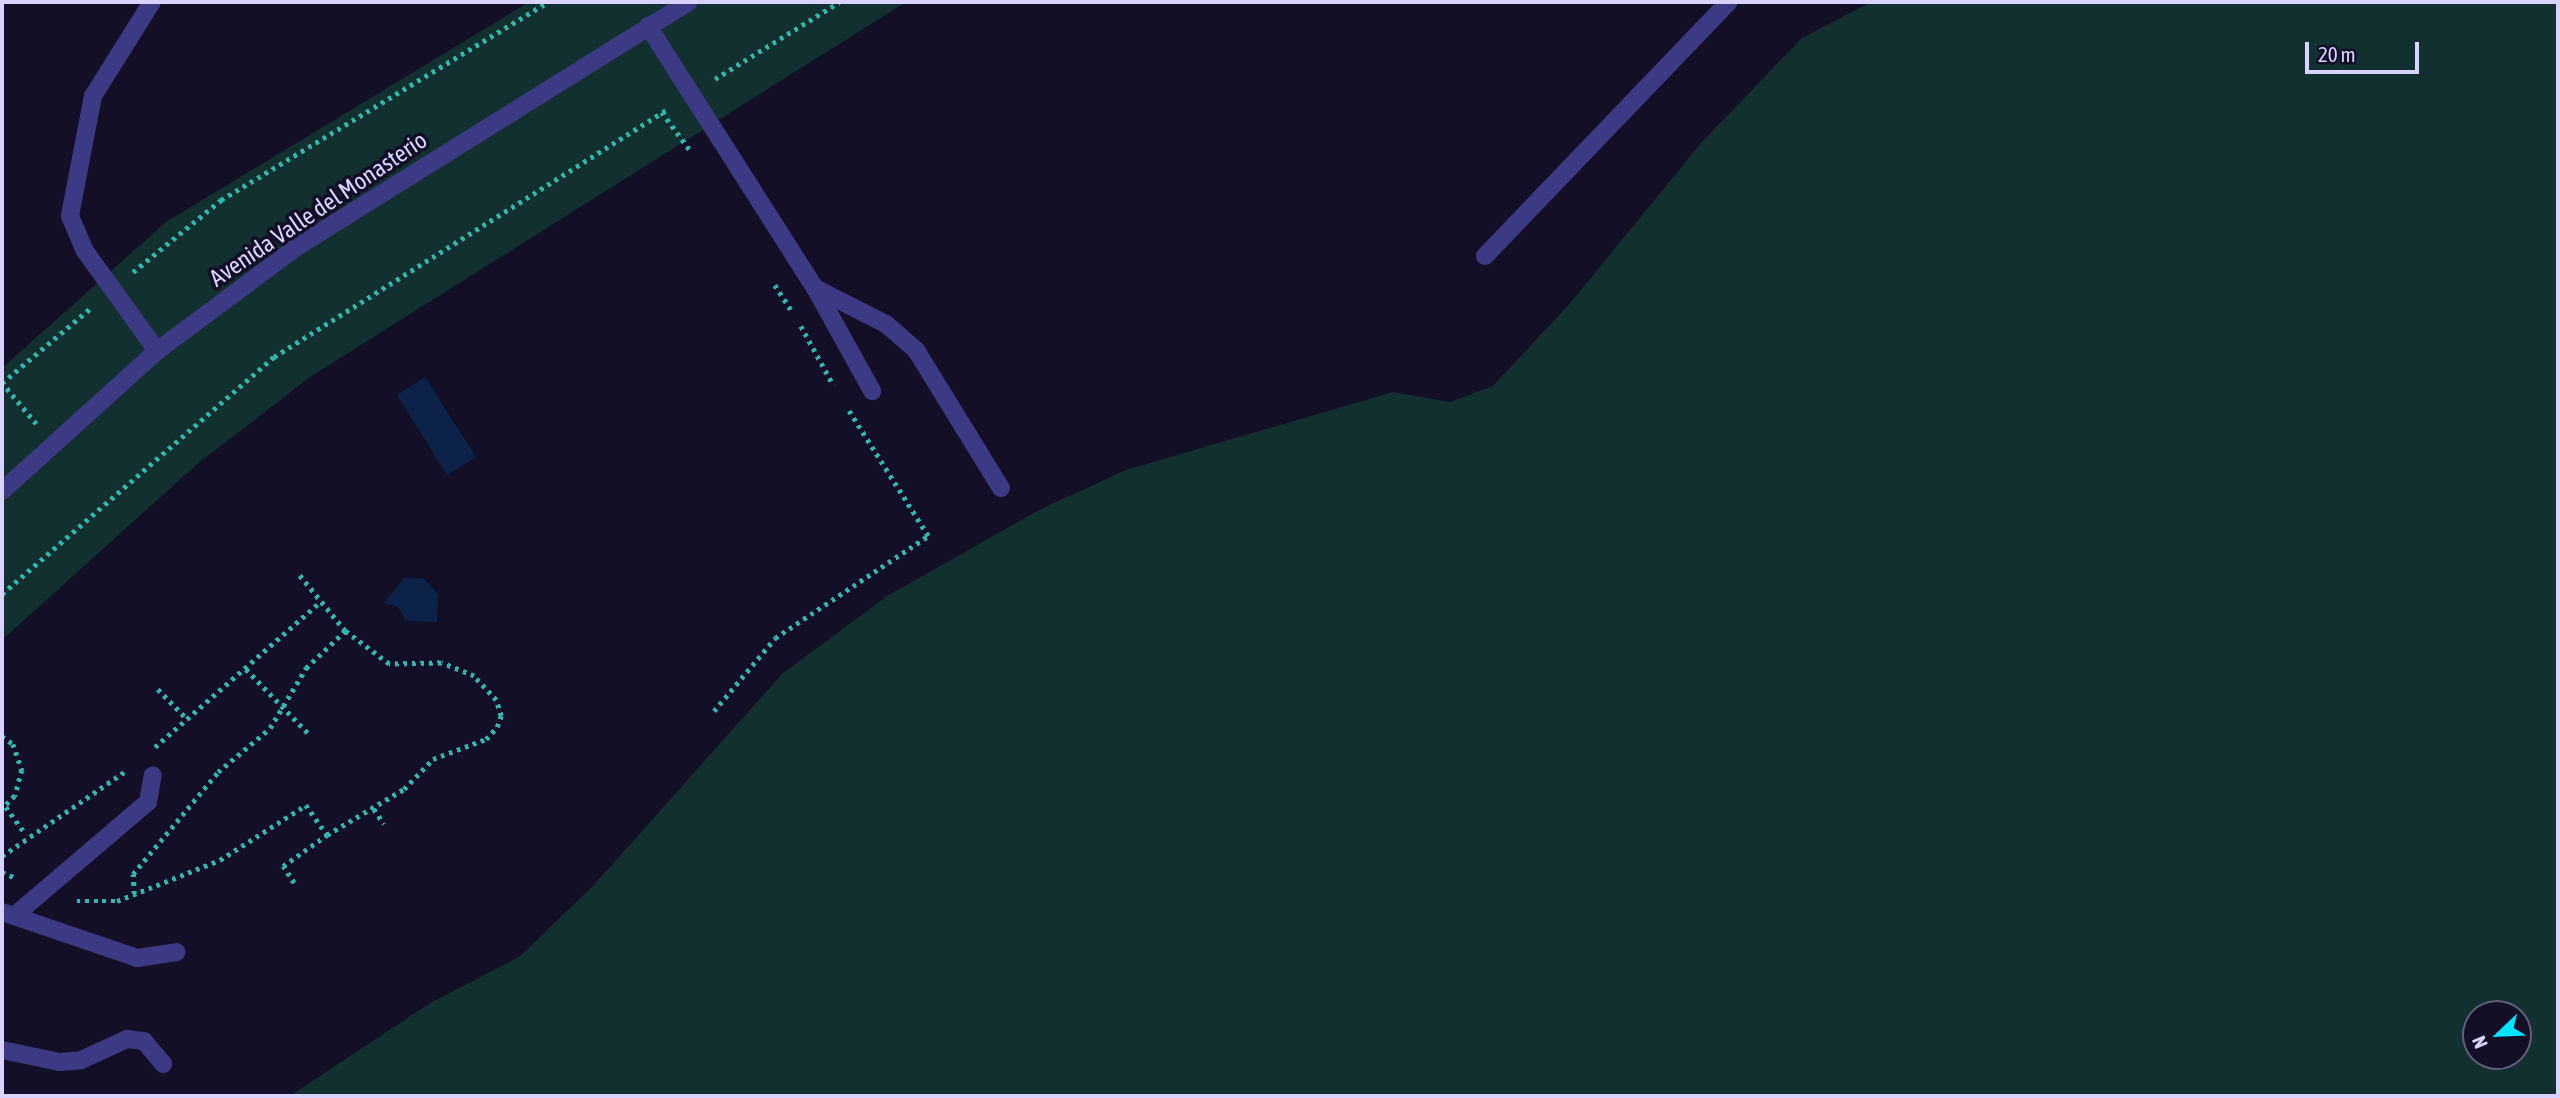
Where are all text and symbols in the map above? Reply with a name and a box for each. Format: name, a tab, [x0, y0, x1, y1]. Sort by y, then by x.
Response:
scale bar	[2308, 28, 2422, 72]
text: 20 m	[2318, 42, 2356, 66]
street label: Avenida Valle del Monasterio	[204, 125, 432, 293]
north arrow	[2462, 1000, 2532, 1070]
text: N	[2467, 1033, 2492, 1052]

